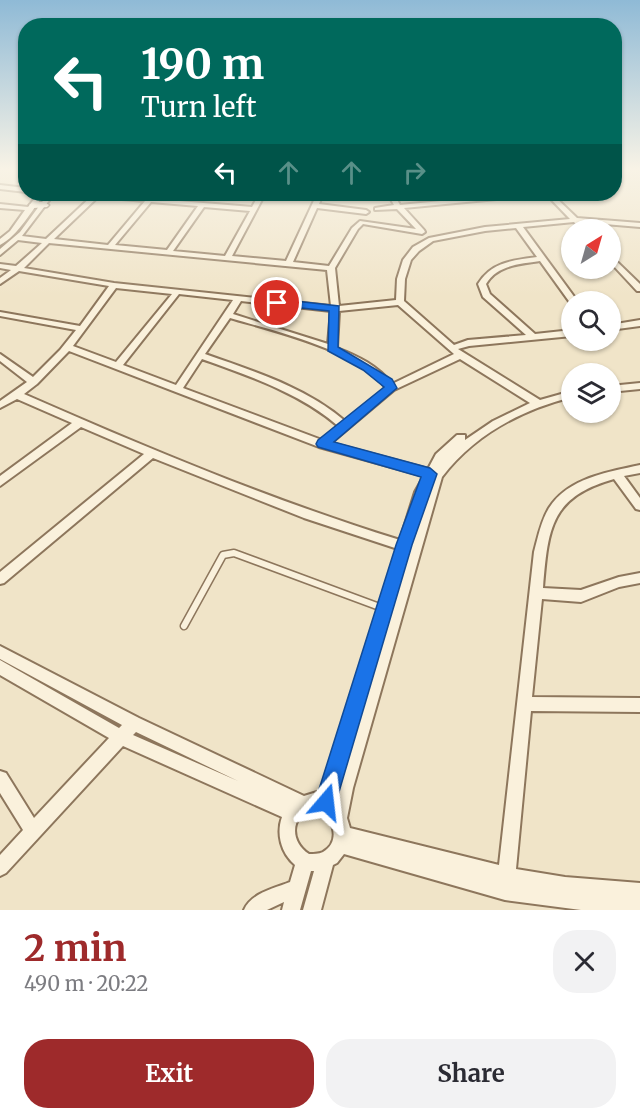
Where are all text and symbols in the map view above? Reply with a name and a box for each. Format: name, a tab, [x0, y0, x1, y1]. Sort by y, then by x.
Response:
text: 190 m	[141, 38, 264, 90]
icon: left	[42, 42, 120, 120]
text: Turn left	[141, 90, 256, 124]
icon: left	[209, 156, 242, 189]
icon: ahead	[272, 156, 305, 189]
icon: ahead	[335, 156, 368, 189]
icon: right	[398, 156, 431, 189]
north arrow	[561, 219, 621, 279]
map controls	[561, 219, 621, 423]
pin	[251, 277, 302, 328]
icon: arrive	[260, 286, 293, 319]
button: search	[561, 291, 621, 351]
button: layers	[561, 363, 621, 423]
position arrow	[294, 770, 358, 834]
text: 2 min	[24, 926, 127, 971]
button: close	[553, 930, 616, 993]
text: 490 m · 20:22	[24, 971, 148, 996]
button: Exit	[24, 1039, 314, 1108]
button: Share	[326, 1039, 616, 1108]

